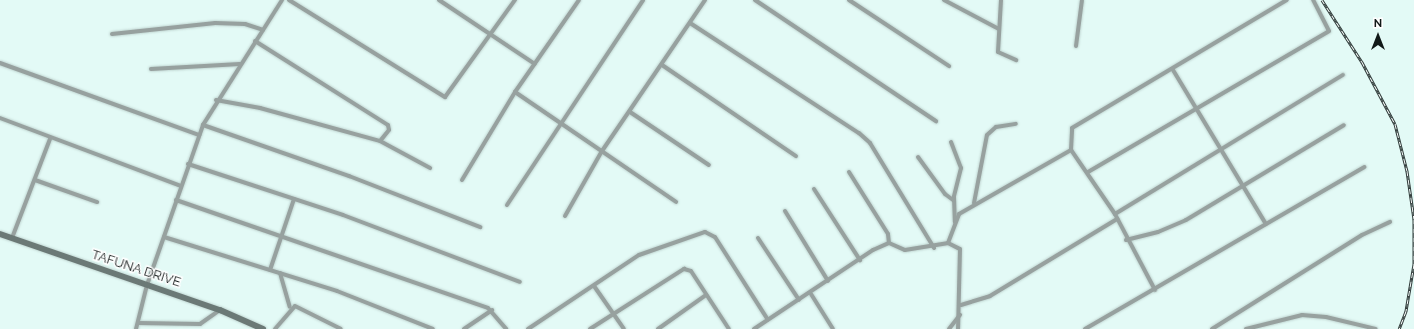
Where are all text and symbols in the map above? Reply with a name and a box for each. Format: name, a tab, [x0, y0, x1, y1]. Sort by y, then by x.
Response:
north arrow	[1358, 16, 1398, 56]
text: N	[1374, 17, 1382, 30]
street label: TAFUNA DRIVE	[89, 247, 183, 291]

